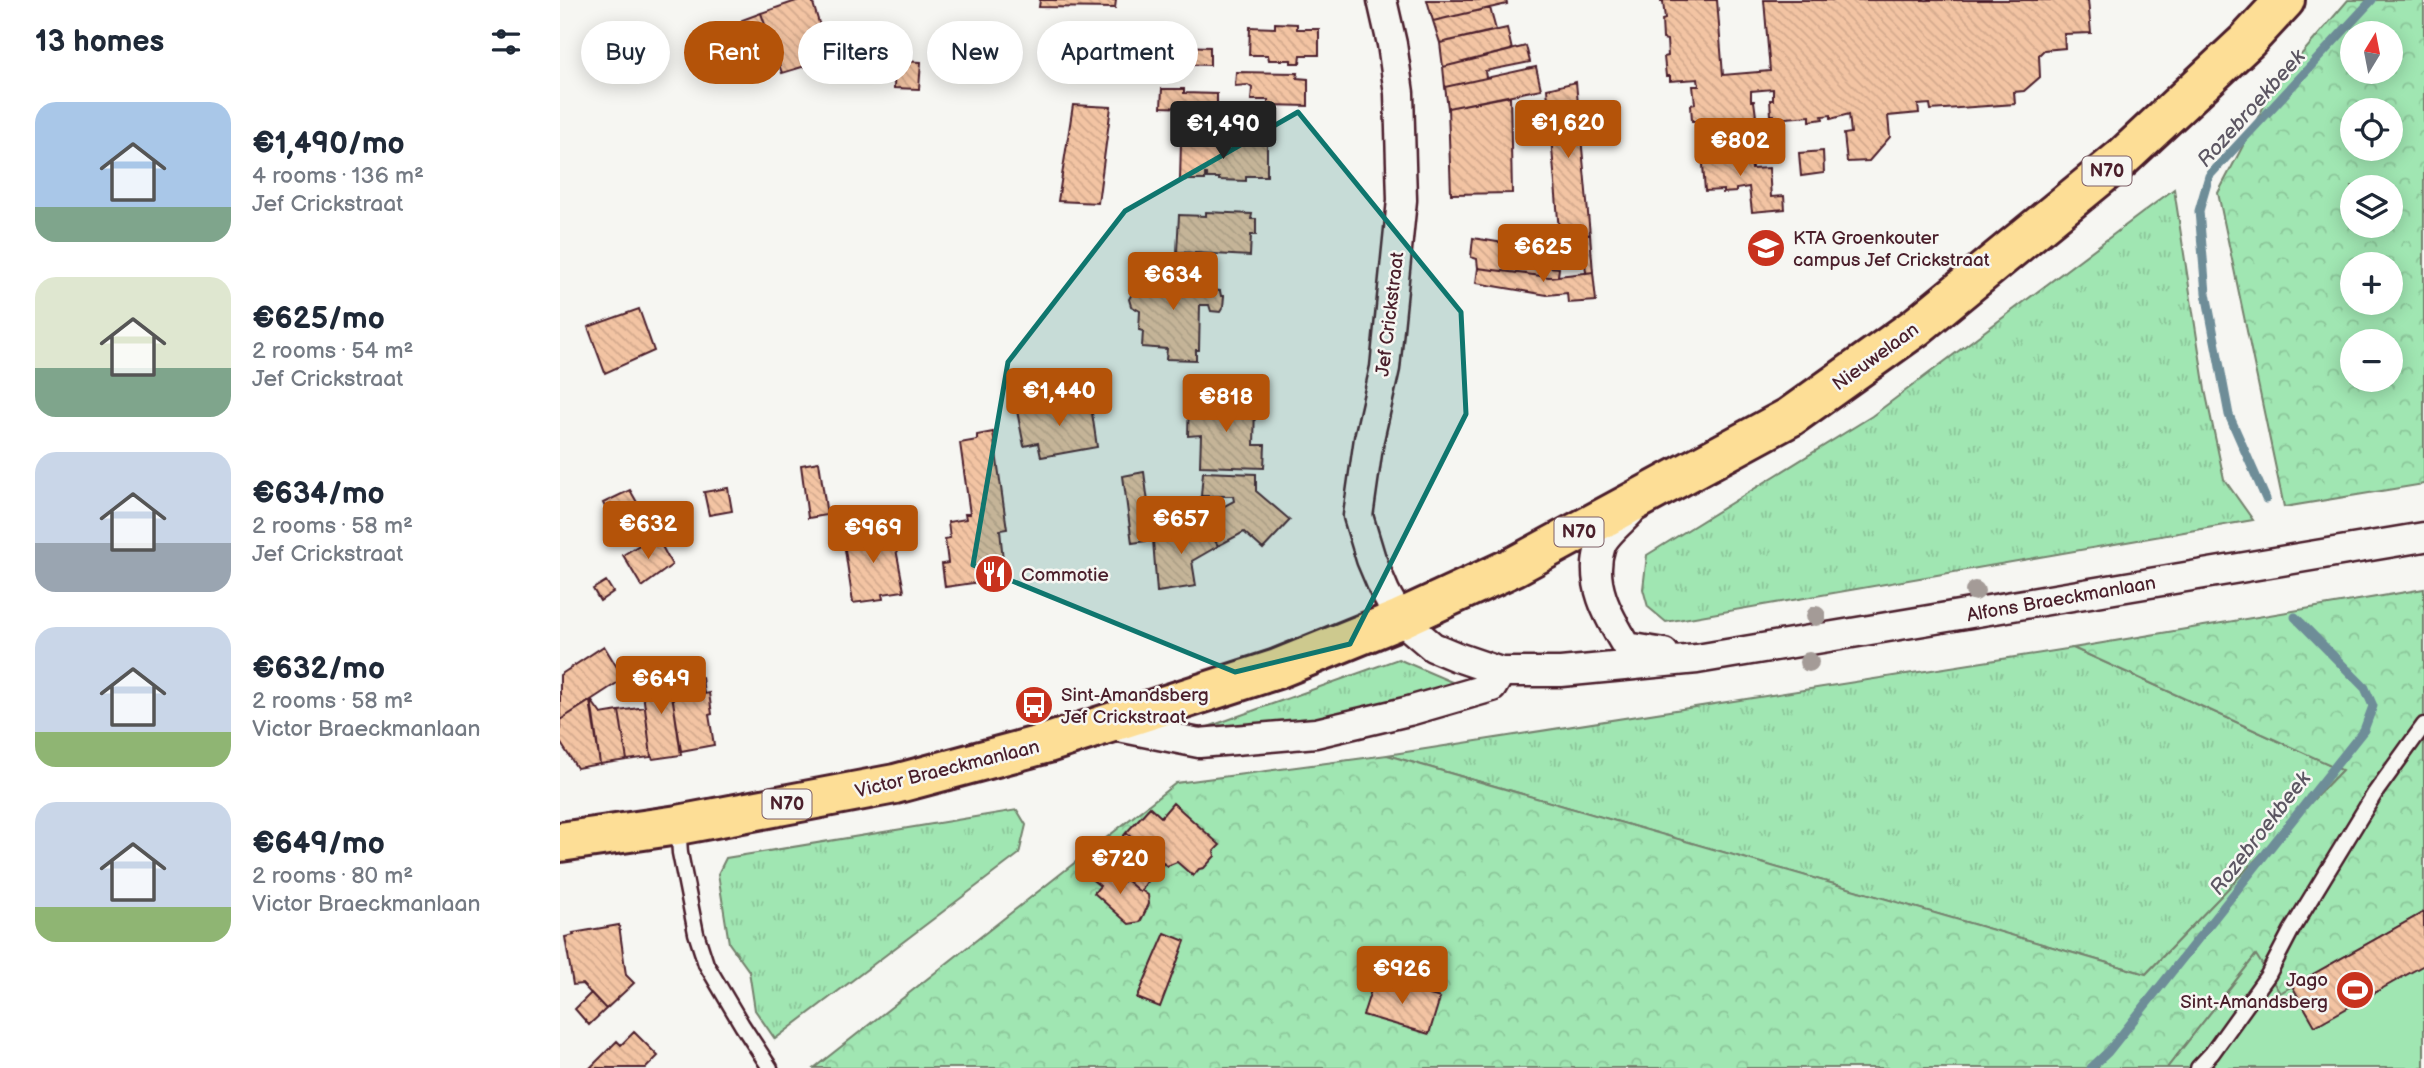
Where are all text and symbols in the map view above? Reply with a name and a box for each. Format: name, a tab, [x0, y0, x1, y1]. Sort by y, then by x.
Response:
chip: Buy	[581, 21, 670, 84]
chip: Rent	[684, 21, 784, 84]
chip: Filters	[798, 21, 913, 84]
chip: New	[927, 21, 1023, 84]
chip: Apartment	[1037, 21, 1198, 84]
north arrow	[2340, 21, 2403, 84]
map controls	[2340, 21, 2403, 392]
icon: filters	[487, 23, 525, 61]
text: 13 homes	[35, 24, 164, 60]
water label: Rozebroekbeek	[2192, 44, 2311, 172]
button: locate	[2340, 98, 2403, 161]
pin: €1,620	[1511, 100, 1625, 160]
pin: €1,490	[1166, 102, 1280, 161]
text: €1,620	[1531, 109, 1605, 137]
text: €1,490	[1186, 110, 1260, 138]
pin: €802	[1699, 118, 1781, 178]
text: €1,490/mo	[252, 126, 405, 162]
text: €802	[1710, 127, 1770, 155]
icon: home	[91, 130, 175, 214]
road number: N70	[2082, 156, 2132, 186]
text: 4 rooms · 136 m²	[252, 162, 424, 190]
button: layers	[2340, 175, 2403, 238]
text: Jef Crickstraat	[252, 190, 403, 218]
pin: €625	[1502, 224, 1584, 284]
school or university icon: KTA Groenkouter campus Jef Crickstraat	[1745, 227, 1787, 269]
place label: KTA Groenkouter campus Jef Crickstraat	[1793, 227, 1990, 272]
text: €625	[1514, 233, 1572, 261]
street label: Jef Crickstraat	[1371, 251, 1410, 378]
pin: €634	[1132, 252, 1214, 312]
button: +	[2340, 252, 2403, 315]
text: €634	[1144, 261, 1202, 289]
text: €625/mo	[252, 301, 385, 337]
icon: home	[91, 305, 175, 389]
street label: Nieuwelaan	[1828, 318, 1923, 396]
button: −	[2340, 329, 2403, 392]
text: 2 rooms · 54 m²	[252, 337, 414, 365]
text: Jef Crickstraat	[252, 365, 403, 393]
pin: €1,440	[1002, 368, 1116, 428]
pin: €818	[1185, 374, 1267, 434]
text: €1,440	[1022, 377, 1096, 405]
text: €818	[1199, 383, 1253, 411]
text: €634/mo	[252, 476, 385, 512]
icon: home	[91, 480, 175, 564]
pin: €657	[1140, 496, 1222, 556]
pin: €632	[607, 502, 689, 561]
pin: €969	[832, 505, 914, 565]
text: €657	[1152, 505, 1210, 533]
text: €632	[619, 510, 677, 538]
text: 2 rooms · 58 m²	[252, 512, 413, 540]
text: €969	[844, 514, 902, 542]
road number: N70	[1555, 518, 1604, 546]
text: Jef Crickstraat	[252, 540, 403, 568]
restaurant icon: Commotie	[973, 553, 1015, 595]
place label: Commotie	[1021, 564, 1109, 587]
street label: Alfons Braeckmanlaan	[1965, 572, 2158, 627]
text: €632/mo	[252, 651, 385, 687]
icon: home	[91, 655, 175, 739]
pin: €649	[620, 656, 702, 716]
text: €649	[632, 665, 690, 693]
bus stop icon: Sint-Amandsberg Jef Crickstraat	[1013, 684, 1055, 726]
place label: Sint-Amandsberg Jef Crickstraat	[1061, 684, 1209, 729]
text: 2 rooms · 58 m²	[252, 687, 413, 715]
text: Victor Braeckmanlaan	[252, 715, 481, 743]
street label: Victor Braeckmanlaan	[853, 735, 1042, 803]
water label: Rozebroekbeek	[2205, 766, 2317, 900]
road number: N70	[762, 790, 812, 818]
text: €649/mo	[252, 826, 385, 862]
icon: home	[91, 830, 175, 914]
pin: €720	[1079, 836, 1161, 896]
text: €720	[1091, 845, 1149, 873]
text: 2 rooms · 80 m²	[252, 862, 413, 890]
text: Victor Braeckmanlaan	[252, 890, 481, 918]
pin: €926	[1361, 946, 1443, 1006]
text: €926	[1373, 955, 1431, 983]
place label: Jago Sint-Amandsberg	[2180, 969, 2328, 1014]
sports icon: Jago Sint-Amandsberg	[2334, 969, 2376, 1011]

